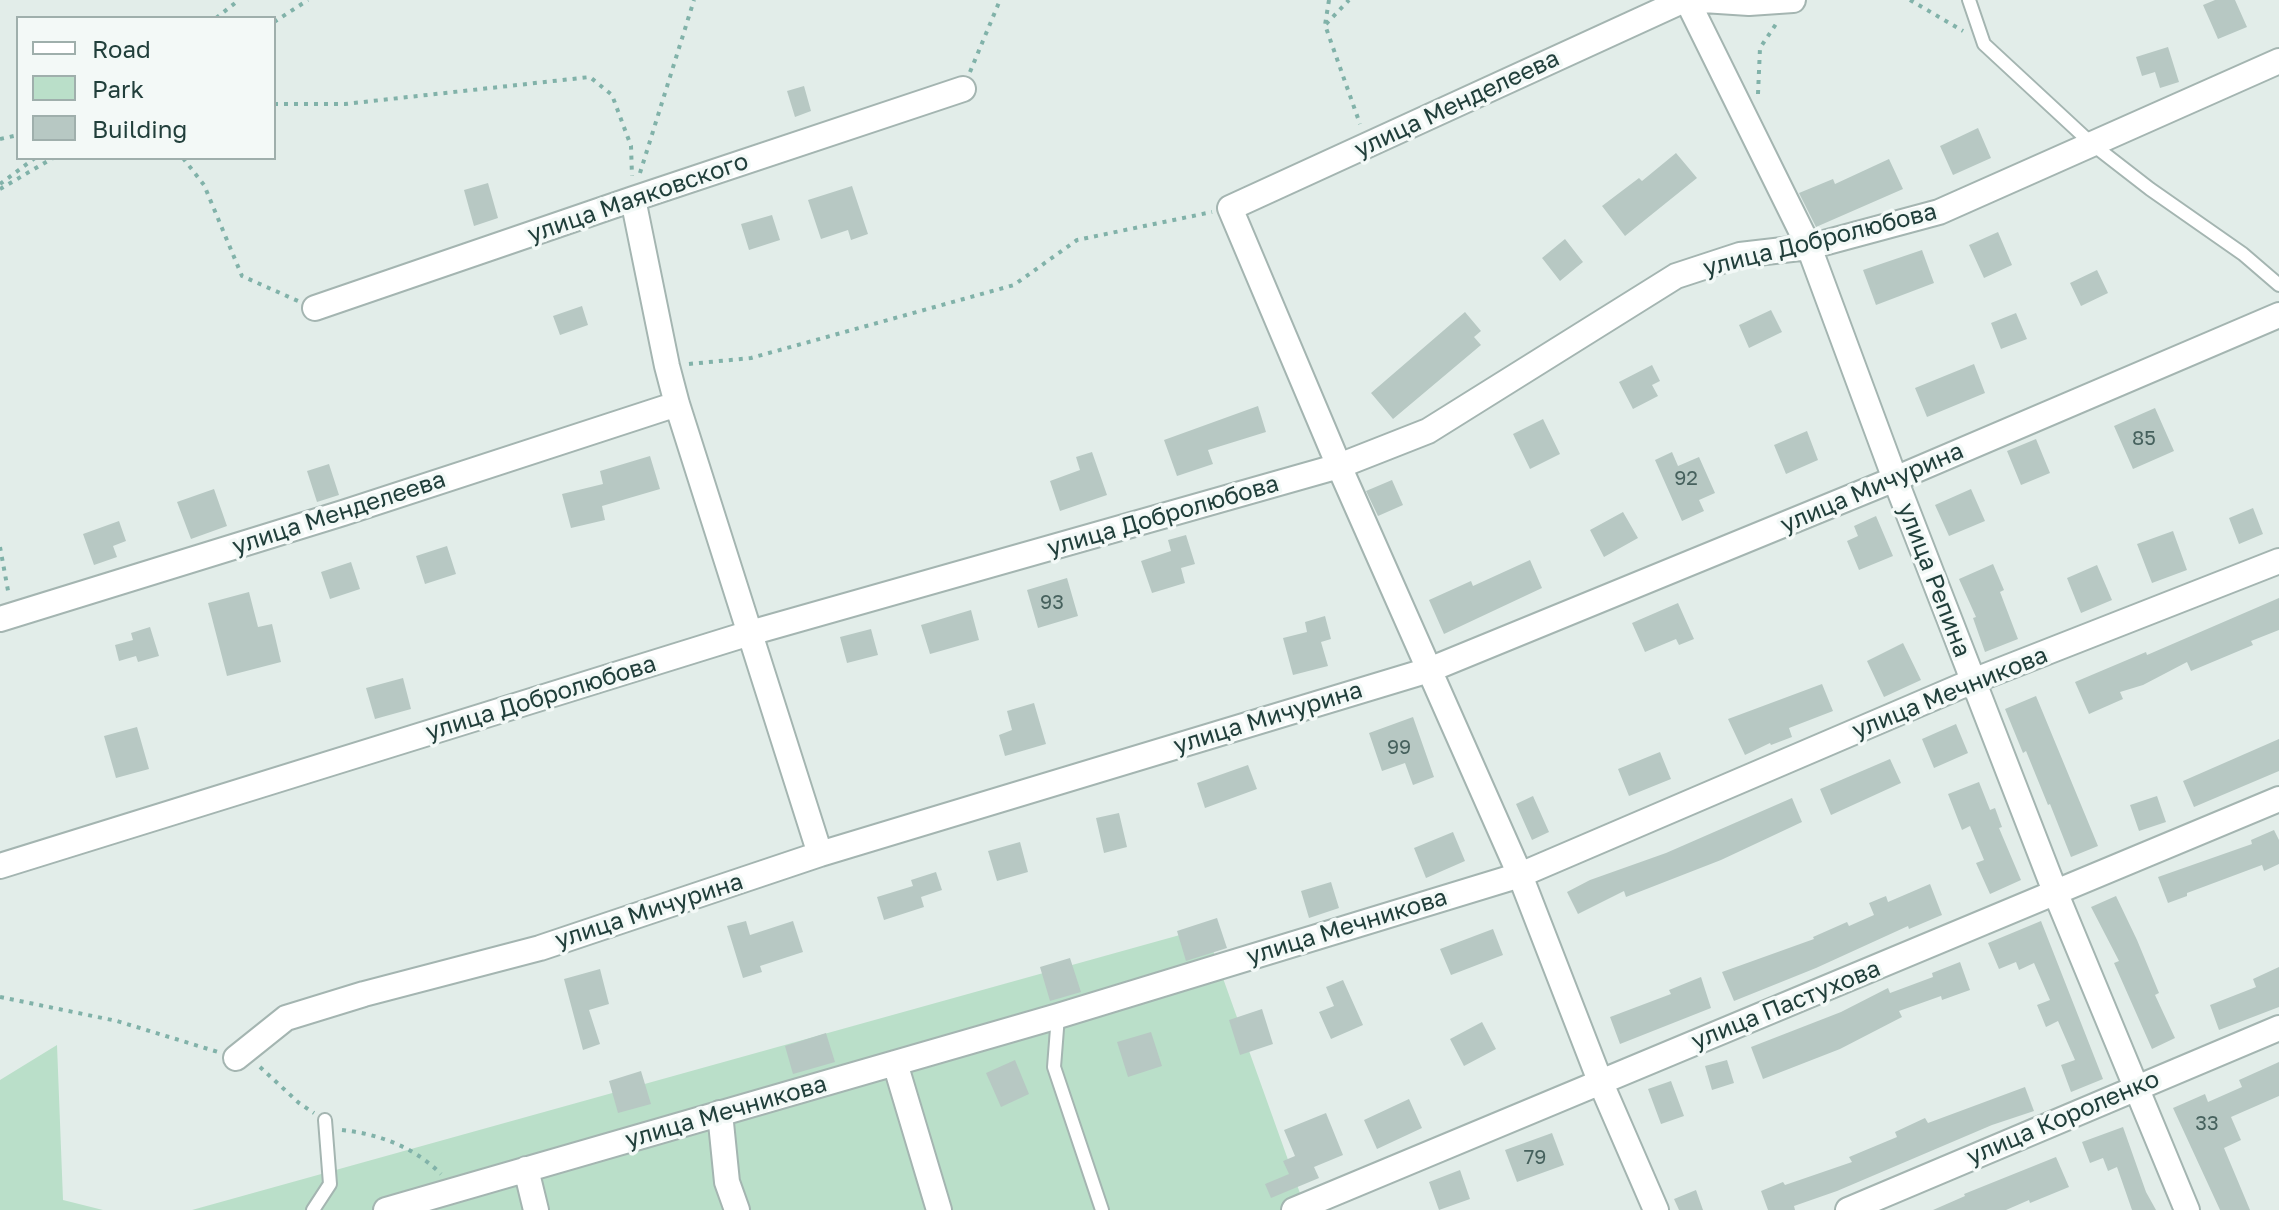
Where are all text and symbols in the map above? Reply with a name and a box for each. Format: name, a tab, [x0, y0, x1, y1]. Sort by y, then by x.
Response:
legend	[16, 16, 276, 160]
text: Road	[92, 34, 151, 63]
street label: улица Менделеева	[1350, 44, 1564, 164]
text: Park	[92, 74, 144, 103]
text: Building	[92, 114, 187, 143]
street label: улица Маяковского	[524, 147, 752, 249]
street label: улица Добролюбова	[1700, 197, 1940, 283]
house number: 85	[2132, 427, 2156, 451]
street label: улица Мичурина	[1776, 436, 1968, 540]
street label: улица Менделеева	[229, 465, 449, 561]
house number: 92	[1674, 467, 1698, 491]
street label: улица Добролюбова	[1044, 469, 1282, 563]
street label: улица Репина	[1891, 499, 1977, 661]
house number: 93	[1040, 591, 1064, 615]
street label: улица Мечникова	[1848, 641, 2052, 745]
street label: улица Добролюбова	[422, 649, 660, 747]
street label: улица Мичурина	[1170, 676, 1366, 760]
house number: 99	[1387, 736, 1411, 760]
street label: улица Мичурина	[551, 867, 747, 955]
street label: улица Мечникова	[1243, 883, 1451, 971]
street label: улица Пастухова	[1687, 954, 1885, 1056]
street label: улица Короленко	[1962, 1064, 2164, 1172]
street label: улица Мечникова	[622, 1069, 830, 1155]
house number: 33	[2195, 1112, 2219, 1136]
house number: 79	[1524, 1146, 1546, 1170]

